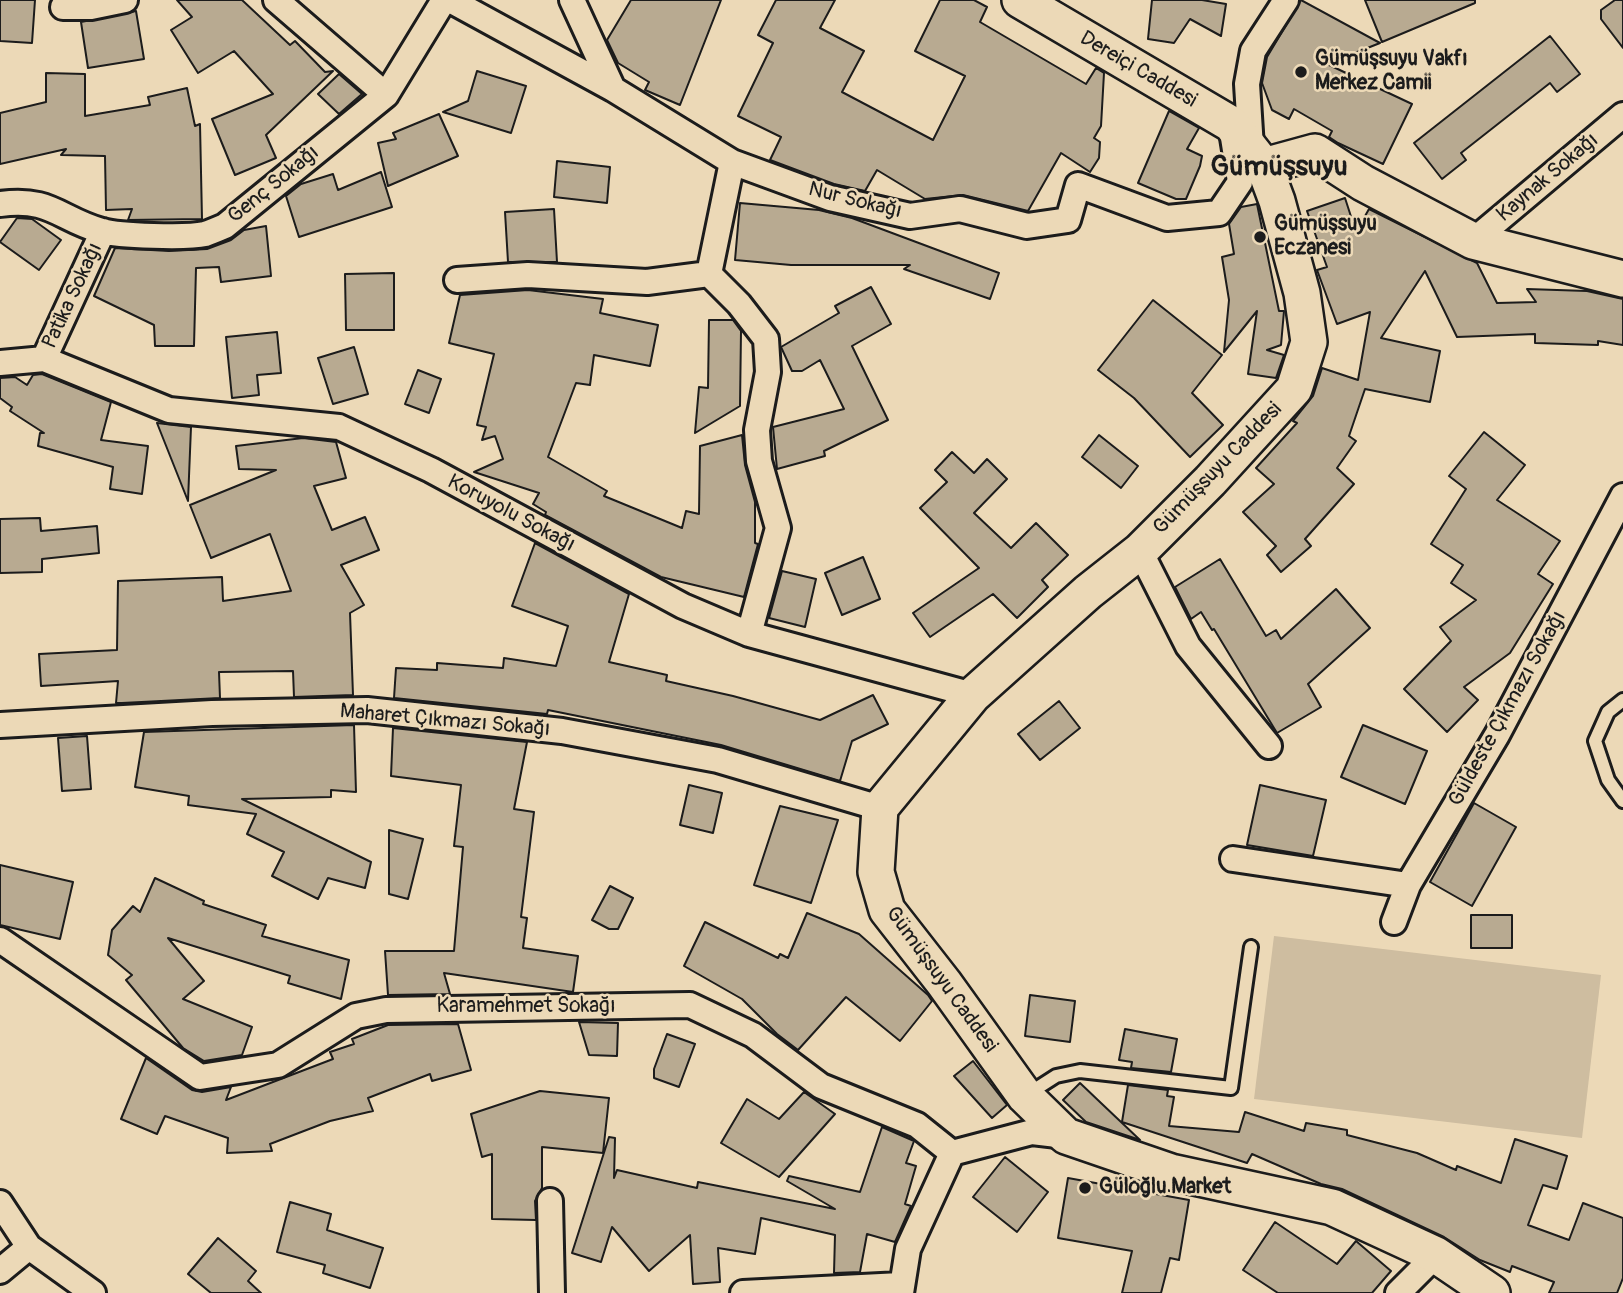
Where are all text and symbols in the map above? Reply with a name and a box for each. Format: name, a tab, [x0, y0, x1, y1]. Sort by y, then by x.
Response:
street label: Dereiçi Caddesi	[1075, 26, 1201, 114]
place label: Gümüşsuyu Vakfı Merkez Camii	[1315, 47, 1468, 97]
marker: Gümüşsuyu Vakfı Merkez Camii	[1293, 64, 1309, 80]
street label: Kaynak Sokağı	[1492, 128, 1604, 228]
street label: Genç Sokağı	[223, 141, 325, 229]
district label: Gümüşsuyu	[1210, 151, 1348, 185]
street label: Nur Sokağı	[806, 177, 904, 225]
place label: Gümüşsuyu Eczanesi	[1274, 212, 1377, 262]
marker: Gümüşsuyu Eczanesi	[1252, 229, 1268, 245]
street label: Patika Sokağı	[38, 239, 108, 353]
street label: Gümüşsuyu Caddesi	[1148, 398, 1288, 540]
street label: Koruyolu Sokağı	[443, 470, 579, 558]
street label: Güldeste Çıkmazı Sokağı	[1444, 607, 1572, 811]
street label: Maharet Çıkmazı Sokağı	[339, 699, 551, 743]
street label: Gümüşsuyu Caddesi	[880, 902, 1002, 1058]
street label: Karamehmet Sokağı	[436, 994, 616, 1020]
place label: Güloğlu Market	[1099, 1175, 1231, 1201]
marker: Güloğlu Market	[1077, 1180, 1093, 1196]

